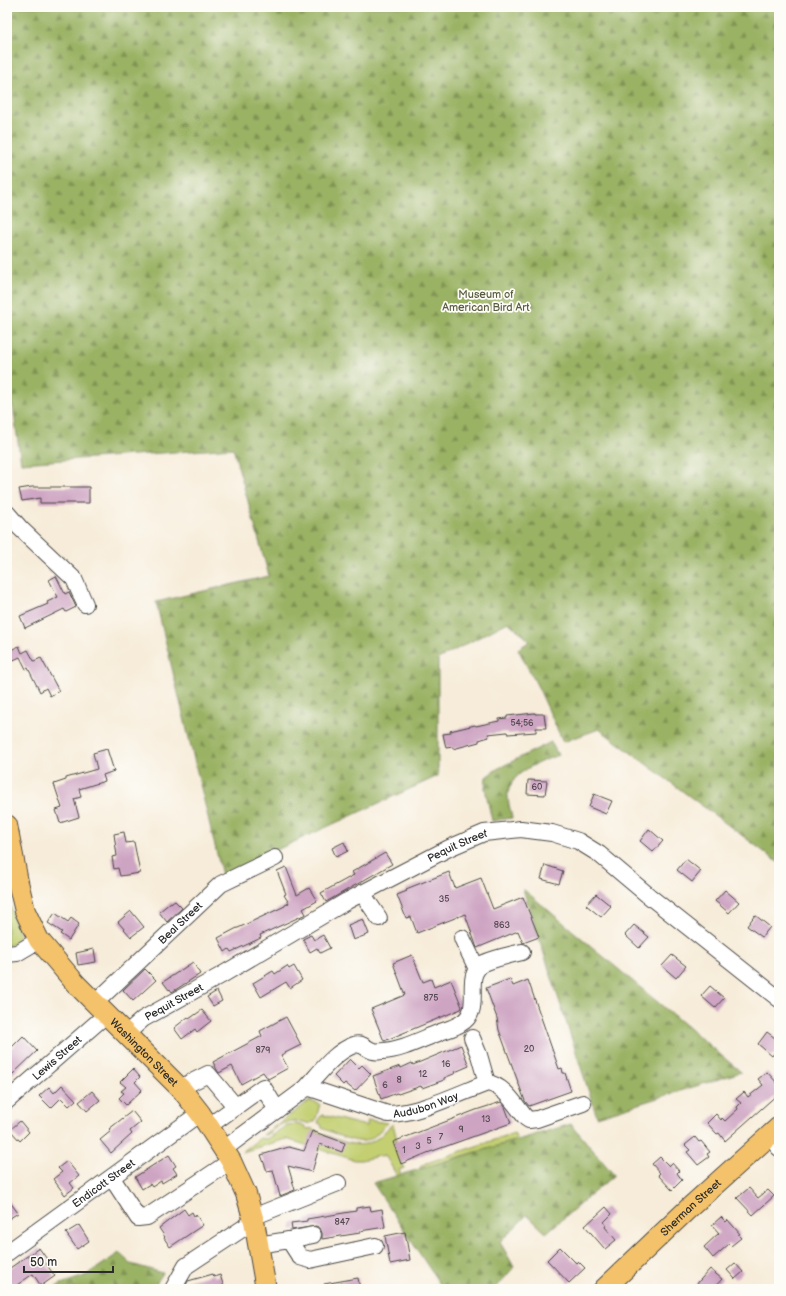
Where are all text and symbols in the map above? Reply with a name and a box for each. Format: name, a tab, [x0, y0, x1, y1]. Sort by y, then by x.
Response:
park label: Museum of American Bird Art	[442, 288, 530, 314]
house number: 54;56	[510, 718, 534, 729]
house number: 60	[532, 782, 542, 793]
street label: Pequit Street	[425, 826, 488, 865]
house number: 35	[439, 894, 449, 905]
street label: Beal Street	[155, 898, 205, 947]
house number: 863	[494, 920, 511, 931]
street label: Pequit Street	[142, 980, 206, 1023]
house number: 875	[424, 993, 438, 1004]
street label: Washington Street	[107, 1015, 181, 1089]
street label: Lewis Street	[30, 1032, 85, 1083]
house number: 20	[524, 1044, 534, 1055]
house number: 879	[256, 1045, 270, 1056]
house number: 16	[442, 1059, 451, 1070]
house number: 12	[419, 1069, 428, 1080]
house number: 8	[396, 1075, 402, 1086]
house number: 6	[382, 1080, 388, 1091]
street label: Audubon Way	[393, 1089, 460, 1120]
house number: 13	[481, 1114, 491, 1125]
house number: 9	[458, 1124, 464, 1135]
house number: 7	[439, 1132, 444, 1143]
house number: 5	[426, 1136, 432, 1147]
house number: 3	[415, 1141, 421, 1152]
house number: 1	[402, 1145, 406, 1156]
street label: Endicott Street	[70, 1156, 138, 1210]
street label: Sherman Street	[657, 1176, 724, 1238]
house number: 847	[334, 1217, 350, 1228]
scale bar	[24, 1248, 113, 1274]
text: 50 m	[30, 1255, 57, 1270]

